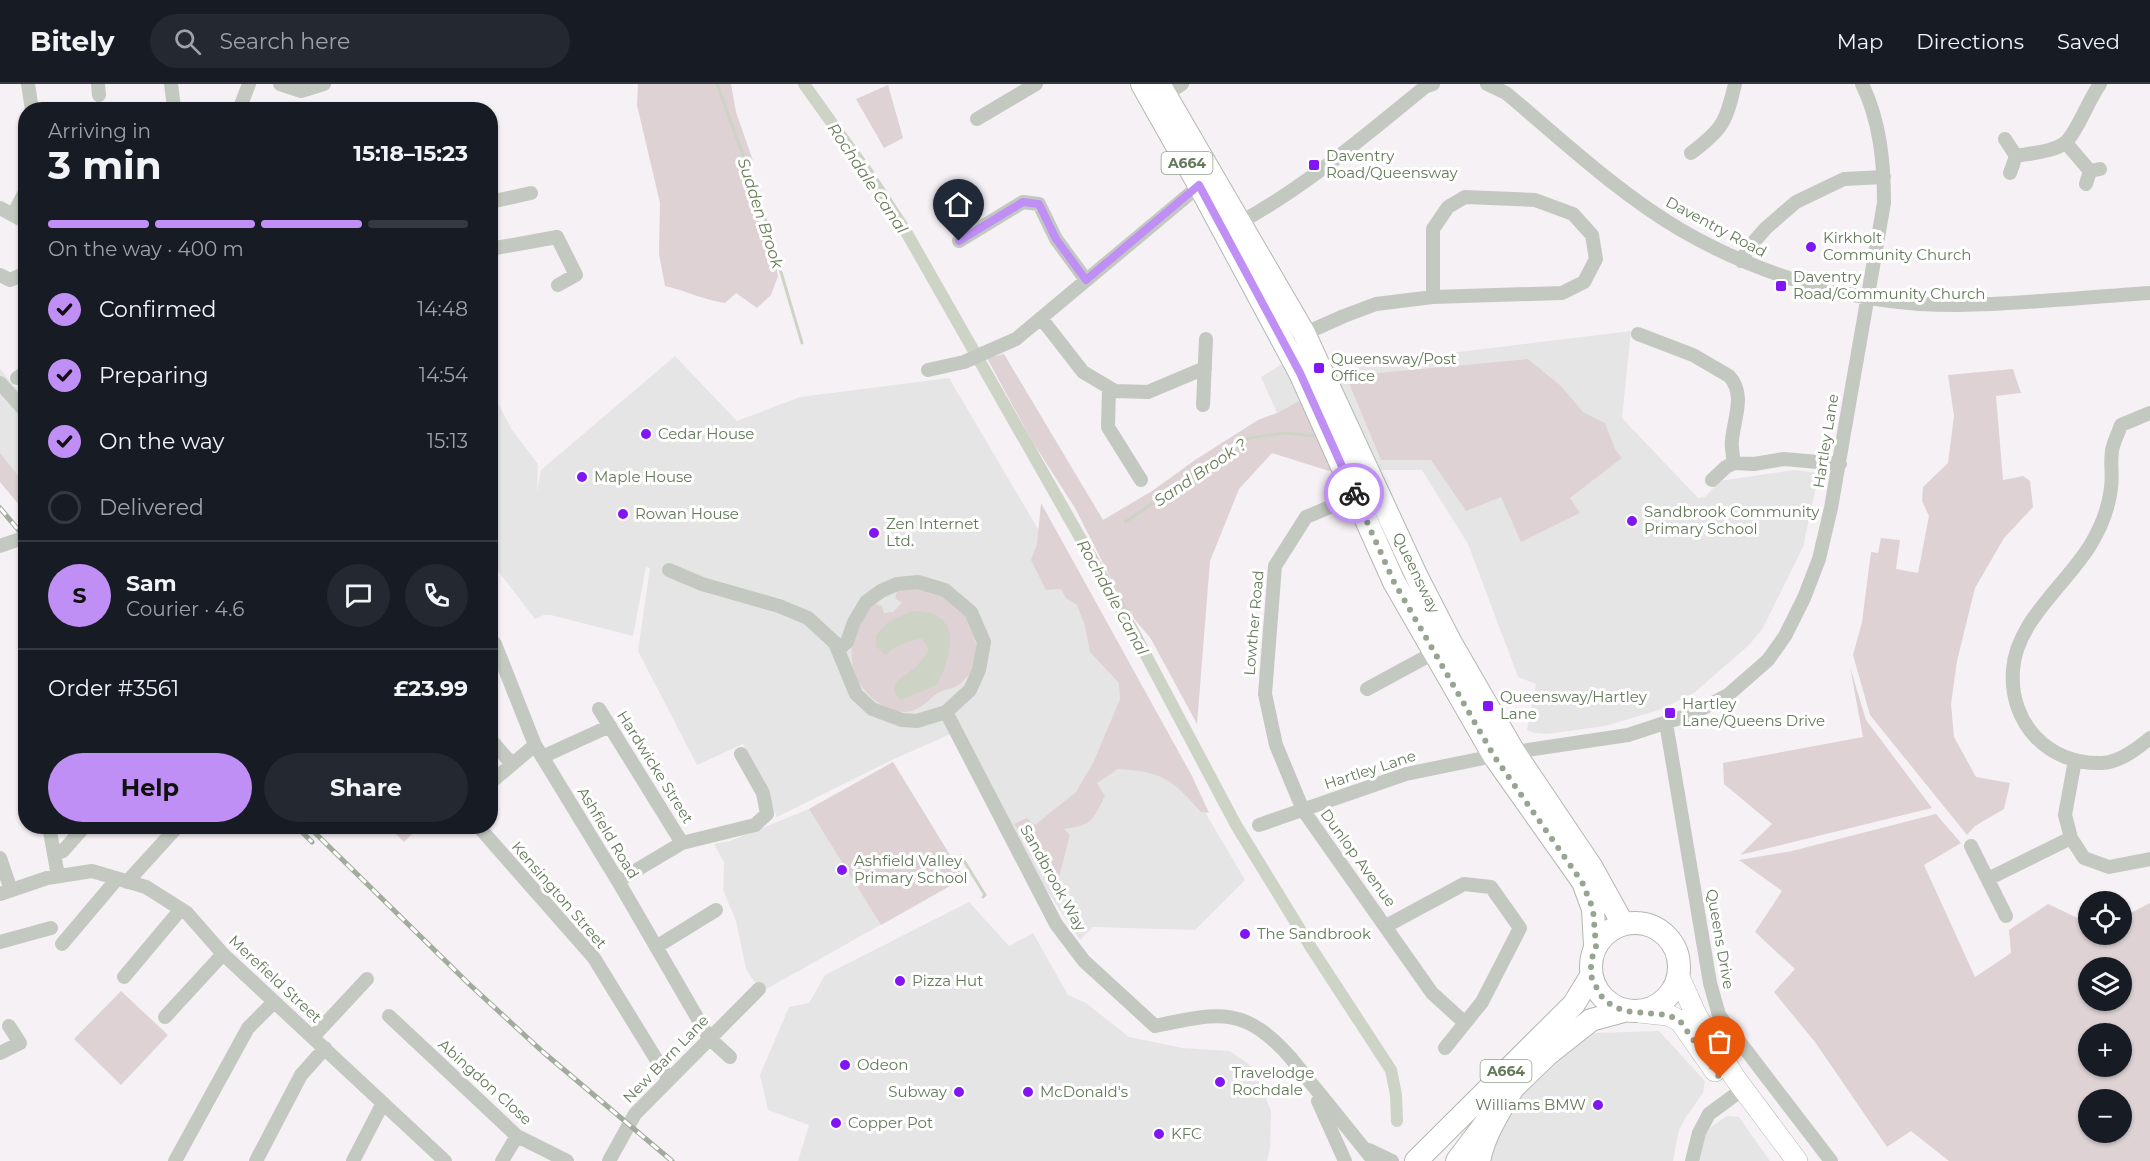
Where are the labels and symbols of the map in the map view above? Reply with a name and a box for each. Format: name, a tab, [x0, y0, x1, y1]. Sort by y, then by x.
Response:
water label: Rochdale Canal	[824, 119, 912, 238]
place label: Daventry Road/Queensway	[1326, 146, 1458, 182]
road number: A664	[1162, 152, 1212, 174]
water label: Sudden Brook	[734, 156, 788, 272]
marker: Daventry Road/Queensway	[1307, 158, 1321, 172]
pin	[933, 179, 984, 241]
street label: Daventry Road	[1663, 192, 1770, 261]
place label: Kirkholt Community Church	[1823, 228, 1971, 264]
marker: Kirkholt Community Church	[1804, 240, 1818, 254]
place label: Daventry Road/Community Church	[1793, 267, 1985, 303]
marker: Daventry Road/Community Church	[1774, 279, 1788, 293]
place label: Queensway/Post Office	[1331, 349, 1457, 385]
marker: Queensway/Post Office	[1312, 361, 1326, 375]
street label: Hartley Lane	[1809, 392, 1842, 489]
place label: Cedar House	[658, 424, 754, 443]
marker: Cedar House	[639, 427, 653, 441]
water label: Sand Brook ?	[1150, 434, 1250, 510]
courier	[1324, 463, 1384, 523]
place label: Maple House	[594, 467, 692, 486]
marker: Maple House	[575, 470, 589, 484]
place label: Sandbrook Community Primary School	[1644, 502, 1820, 538]
place label: Rowan House	[635, 504, 739, 523]
marker: Rowan House	[616, 507, 630, 521]
place label: Zen Internet Ltd.	[886, 514, 979, 550]
marker: Sandbrook Community Primary School	[1625, 514, 1639, 528]
marker: Zen Internet Ltd.	[867, 526, 881, 540]
street label: Queensway	[1389, 529, 1445, 617]
water label: Rochdale Canal	[1073, 536, 1153, 659]
street label: Lowther Road	[1239, 570, 1268, 676]
place label: Queensway/Hartley Lane	[1500, 687, 1648, 723]
place label: Hartley Lane/Queens Drive	[1682, 694, 1825, 730]
marker: Queensway/Hartley Lane	[1481, 699, 1495, 713]
marker: Hartley Lane/Queens Drive	[1663, 706, 1677, 720]
street label: Hardwicke Street	[613, 707, 698, 827]
street label: Hartley Lane	[1322, 746, 1418, 793]
street label: Ashfield Road	[574, 783, 643, 882]
street label: Dunlop Avenue	[1316, 805, 1400, 911]
street label: Sandbrook Way	[1016, 821, 1091, 935]
street label: Kensington Street	[508, 837, 611, 952]
place label: Ashfield Valley Primary School	[854, 851, 968, 887]
marker: Ashfield Valley Primary School	[835, 863, 849, 877]
street label: Queens Drive	[1702, 887, 1739, 991]
place label: The Sandbrook	[1257, 924, 1371, 943]
marker: The Sandbrook	[1238, 927, 1252, 941]
street label: Merefield Street	[225, 931, 326, 1026]
place label: Pizza Hut	[912, 971, 983, 990]
marker: Pizza Hut	[893, 974, 907, 988]
street label: New Barn Lane	[619, 1011, 713, 1107]
pin	[1694, 1016, 1745, 1078]
street label: Abingdon Close	[435, 1035, 536, 1129]
place label: Odeon	[857, 1055, 908, 1074]
marker: Odeon	[838, 1058, 852, 1072]
road number: A664	[1480, 1060, 1532, 1082]
place label: Travelodge Rochdale	[1232, 1063, 1314, 1099]
marker: Travelodge Rochdale	[1213, 1075, 1227, 1089]
place label: Subway	[888, 1082, 948, 1101]
place label: McDonald's	[1040, 1082, 1128, 1101]
marker: Subway	[952, 1085, 966, 1099]
marker: McDonald's	[1021, 1085, 1035, 1099]
place label: Williams BMW	[1475, 1095, 1586, 1114]
marker: Williams BMW	[1591, 1098, 1605, 1112]
place label: Copper Pot	[848, 1113, 933, 1132]
marker: Copper Pot	[829, 1116, 843, 1130]
place label: KFC	[1171, 1124, 1202, 1143]
marker: KFC	[1152, 1127, 1166, 1141]

